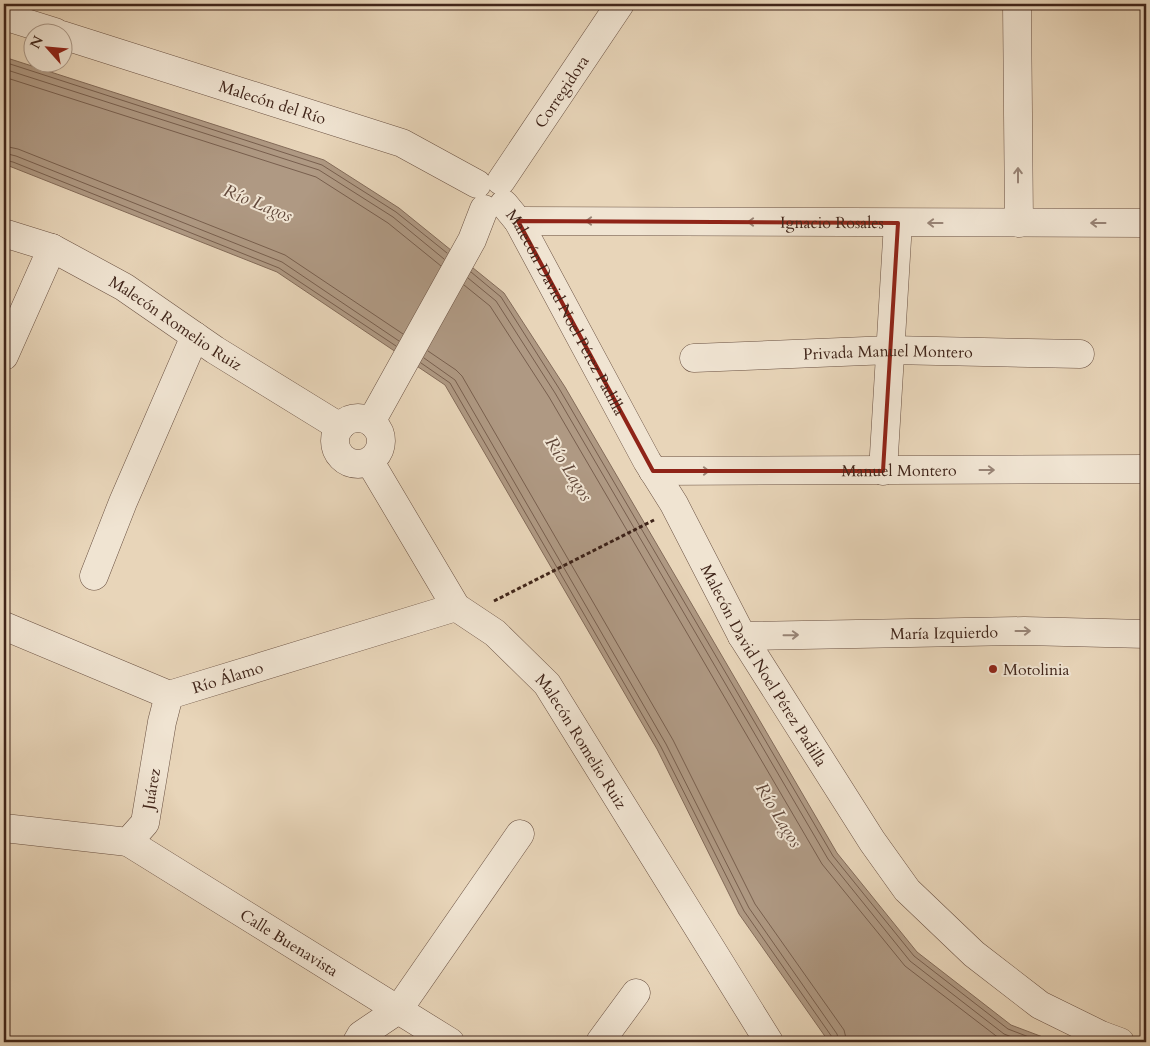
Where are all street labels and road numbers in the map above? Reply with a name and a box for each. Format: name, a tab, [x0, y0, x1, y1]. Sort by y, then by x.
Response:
street label: Corregidora	[530, 51, 594, 133]
street label: Malecón del Río	[216, 76, 329, 130]
street label: Malecón David Noel Pérez Padilla	[501, 205, 630, 420]
street label: Ignacio Rosales	[780, 212, 884, 234]
street label: Malecón Romelio Ruiz	[105, 271, 246, 376]
street label: Privada Manuel Montero	[803, 340, 973, 366]
street label: Manuel Montero	[841, 460, 957, 482]
street label: Malecón David Noel Pérez Padilla	[695, 561, 832, 771]
street label: María Izquierdo	[890, 621, 999, 645]
street label: Río Álamo	[190, 657, 266, 699]
street label: Malecón Romelio Ruiz	[530, 669, 632, 813]
street label: Juárez	[137, 767, 166, 813]
street label: Calle Buenavista	[236, 904, 342, 982]

